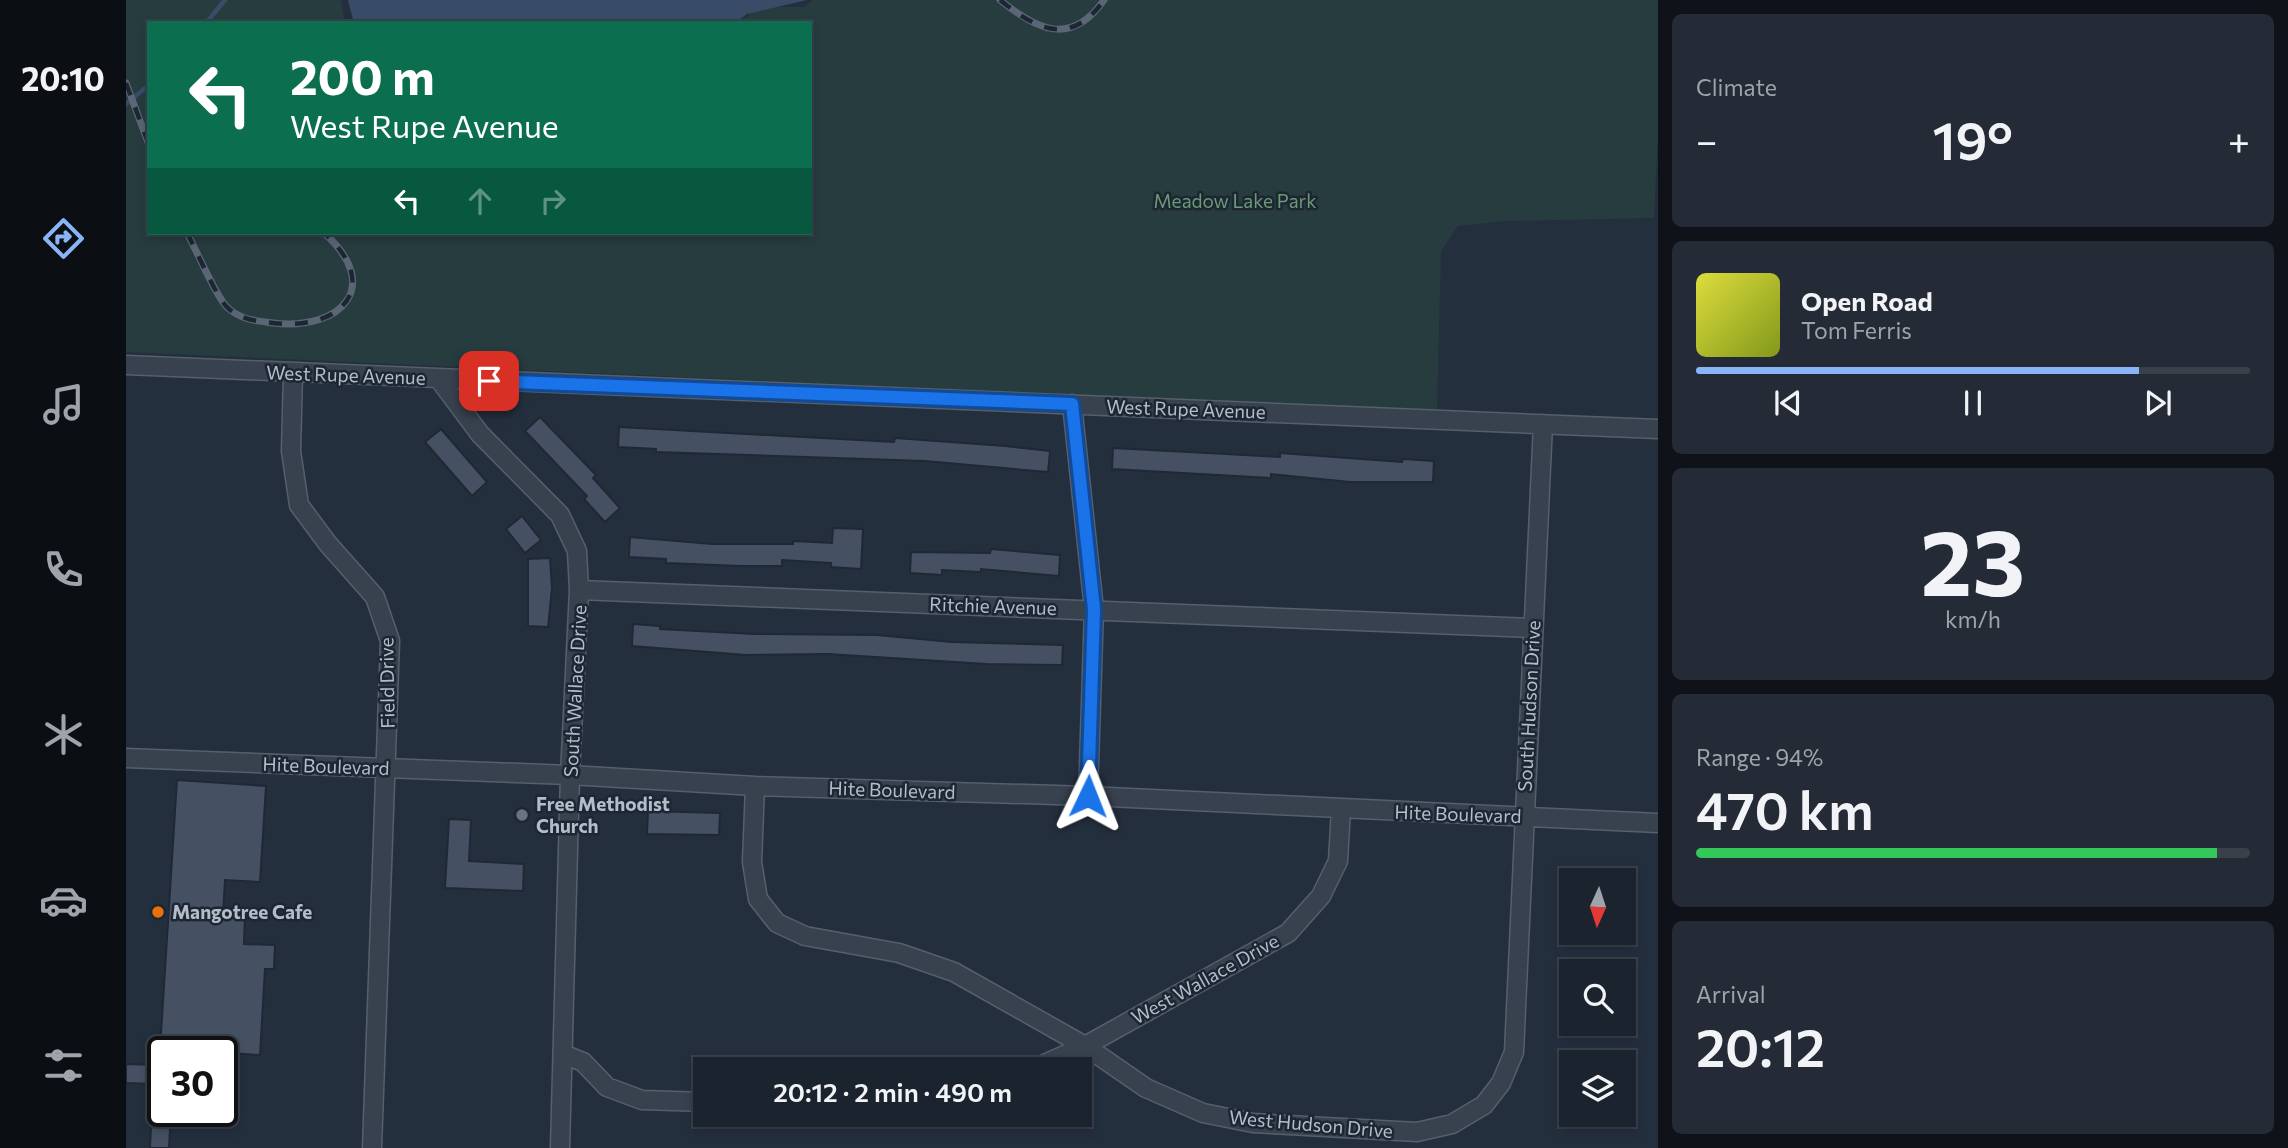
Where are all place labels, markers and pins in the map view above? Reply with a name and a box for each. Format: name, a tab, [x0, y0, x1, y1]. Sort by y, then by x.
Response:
pin	[459, 351, 519, 411]
place label: Free Methodist Church	[536, 792, 670, 837]
marker: Free Methodist Church	[514, 807, 530, 823]
place label: Mangotree Cafe	[172, 900, 312, 923]
marker: Mangotree Cafe	[150, 904, 166, 920]

